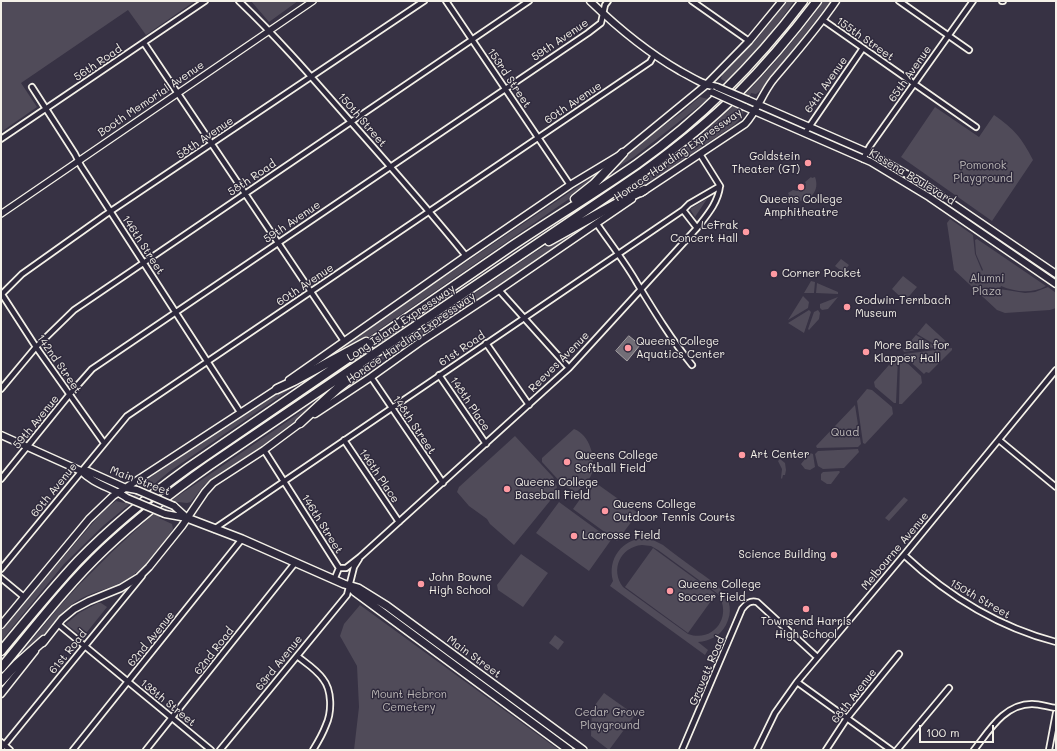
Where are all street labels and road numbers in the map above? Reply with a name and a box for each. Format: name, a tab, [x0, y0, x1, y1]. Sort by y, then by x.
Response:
street label: 155th Street	[834, 14, 896, 64]
street label: 59th Avenue	[529, 16, 591, 64]
street label: 56th Road	[72, 42, 124, 84]
street label: 65th Avenue	[886, 43, 934, 105]
street label: 153rd Street	[484, 46, 534, 110]
street label: 64th Avenue	[802, 54, 850, 116]
street label: Booth Memorial Avenue	[95, 58, 207, 140]
street label: 60th Avenue	[542, 79, 604, 127]
street label: 150th Street	[335, 90, 389, 150]
street label: Horace Harding Expressway	[612, 106, 744, 204]
street label: 58th Avenue	[174, 114, 236, 162]
street label: Kissena Boulevard	[867, 146, 957, 208]
street label: 58th Road	[225, 157, 279, 199]
street label: 59th Avenue	[261, 198, 323, 246]
street label: 146th Street	[119, 213, 167, 277]
street label: 60th Avenue	[274, 261, 336, 309]
street label: Long Island Expressway	[344, 282, 458, 364]
street label: Horace Harding Expressway	[344, 290, 478, 386]
street label: 61st Road	[436, 329, 488, 369]
street label: Reeves Avenue	[526, 329, 592, 395]
street label: 142nd Street	[34, 332, 84, 396]
street label: 148th Place	[447, 375, 493, 433]
street label: 59th Avenue	[10, 392, 62, 452]
street label: 148th Street	[390, 393, 438, 457]
street label: 146th Place	[356, 447, 402, 505]
street label: 60th Avenue	[28, 460, 80, 520]
street label: Main Street	[108, 463, 172, 499]
street label: 146th Street	[298, 492, 346, 556]
street label: Melbourne Avenue	[858, 509, 932, 593]
street label: 150th Street	[947, 576, 1013, 622]
street label: 62nd Avenue	[125, 609, 177, 669]
street label: 62nd Road	[191, 625, 237, 677]
street label: 61st Road	[46, 627, 90, 677]
street label: 63rd Avenue	[253, 633, 305, 693]
street label: Main Street	[444, 633, 504, 681]
street label: Gravett Road	[687, 634, 727, 708]
street label: 68th Avenue	[829, 666, 879, 726]
street label: 138th Street	[138, 677, 198, 729]

